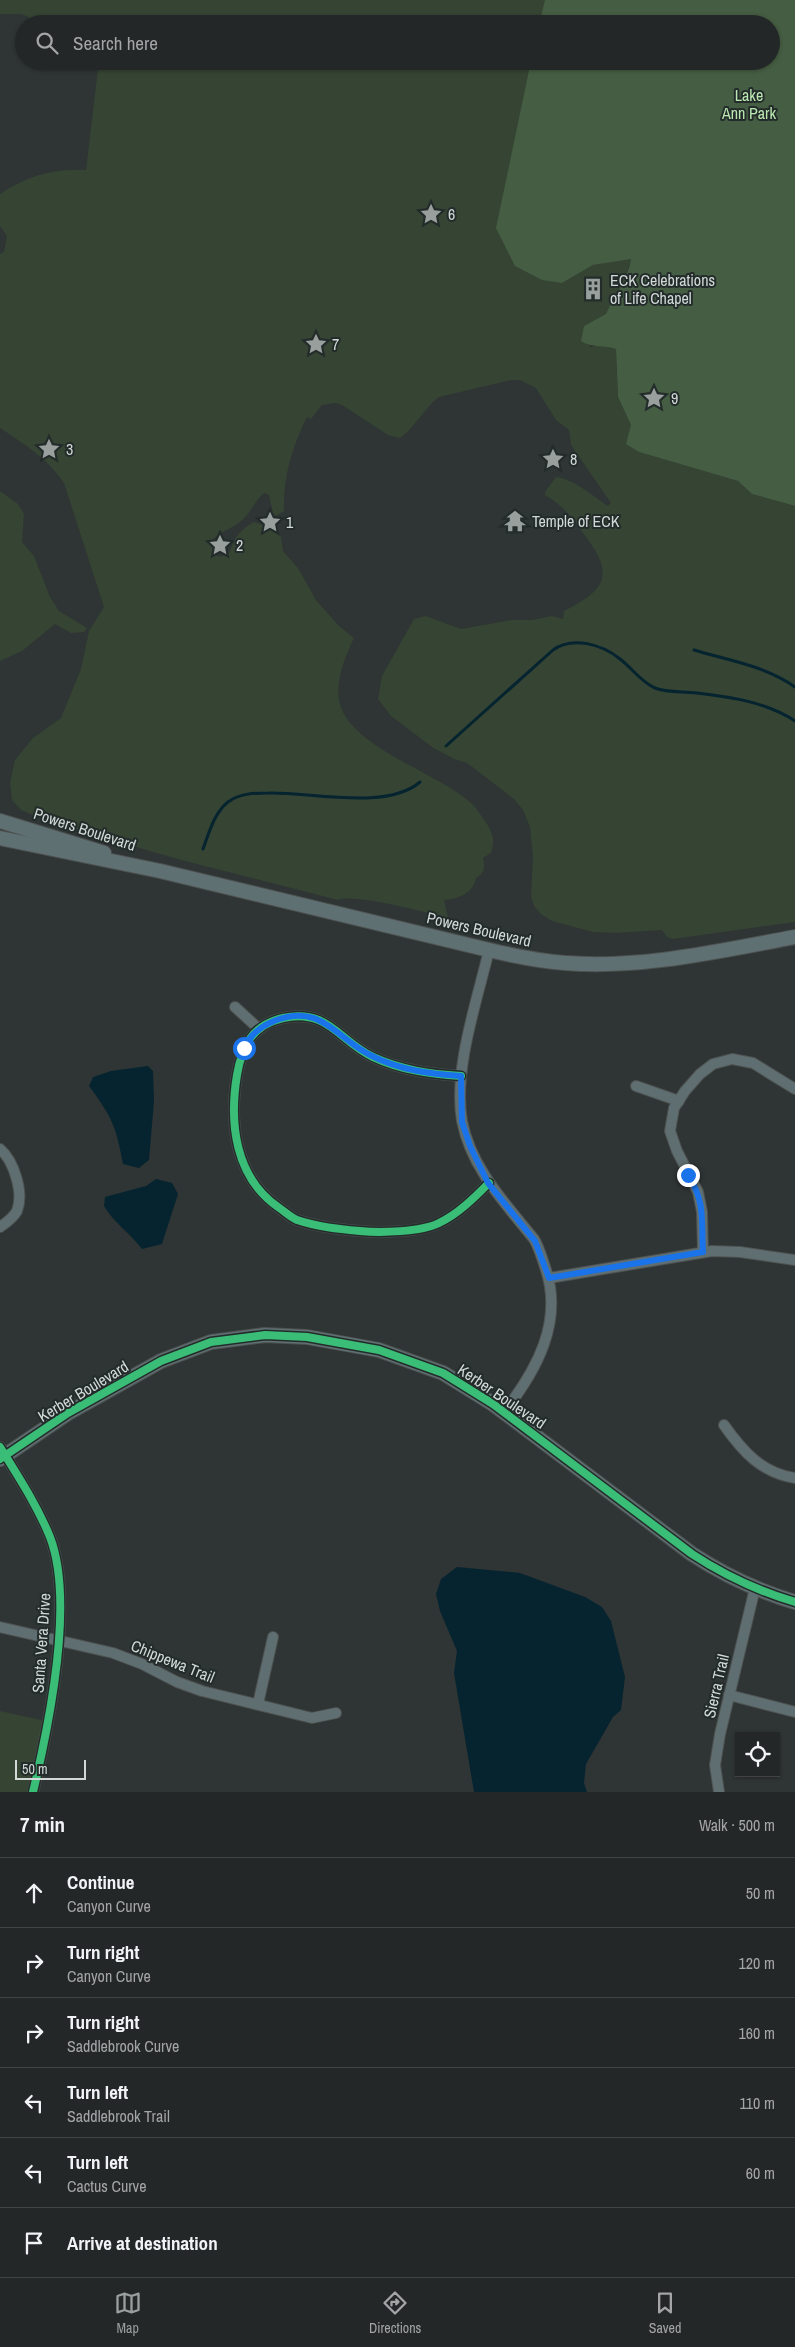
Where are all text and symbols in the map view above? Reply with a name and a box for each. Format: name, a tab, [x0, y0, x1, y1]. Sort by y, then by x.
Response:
search box	[15, 15, 780, 70]
icon: search	[33, 29, 61, 57]
text: Search here	[73, 30, 158, 56]
park label: Lake Ann Park	[721, 84, 776, 124]
place icon: 6	[418, 201, 444, 227]
place label: 6	[448, 203, 455, 225]
place label: ECK Celebrations of Life Chapel	[610, 269, 715, 309]
building icon: ECK Celebrations of Life Chapel	[580, 276, 606, 302]
place icon: 7	[303, 331, 329, 357]
place label: 7	[332, 333, 339, 355]
place icon: 9	[641, 385, 667, 411]
place label: 9	[671, 387, 678, 409]
place icon: 3	[36, 436, 62, 462]
place label: 3	[66, 438, 73, 460]
place icon: 8	[540, 446, 566, 472]
place label: 8	[570, 448, 577, 470]
temple icon: Temple of ECK	[502, 508, 528, 534]
place icon: 1	[257, 509, 283, 535]
place label: Temple of ECK	[532, 510, 620, 532]
place label: 1	[286, 511, 294, 533]
place icon: 2	[207, 532, 233, 558]
place label: 2	[236, 534, 243, 556]
street label: Powers Boulevard	[31, 802, 139, 856]
street label: Powers Boulevard	[425, 906, 533, 952]
route start	[233, 1037, 256, 1060]
route end	[677, 1164, 700, 1187]
street label: Kerber Boulevard	[34, 1355, 132, 1427]
street label: Kerber Boulevard	[454, 1358, 550, 1434]
street label: Santa Vera Drive	[27, 1592, 55, 1694]
street label: Chippewa Trail	[128, 1634, 218, 1688]
street label: Sierra Trail	[698, 1652, 734, 1720]
map controls	[735, 1732, 780, 1777]
button: locate	[735, 1732, 780, 1777]
scale bar	[15, 1757, 86, 1780]
text: 50 m	[22, 1760, 48, 1778]
text: 7 min	[20, 1810, 65, 1839]
text: Walk · 500 m	[699, 1814, 775, 1836]
text: Continue	[67, 1869, 135, 1895]
icon: ahead	[20, 1879, 48, 1907]
text: 50 m	[746, 1882, 775, 1904]
text: Canyon Curve	[67, 1895, 151, 1917]
text: Turn right	[67, 1939, 139, 1965]
icon: right	[20, 1949, 48, 1977]
text: 120 m	[739, 1952, 775, 1974]
text: Canyon Curve	[67, 1965, 151, 1987]
text: Turn right	[67, 2009, 139, 2035]
icon: right	[20, 2019, 48, 2047]
text: 160 m	[739, 2022, 775, 2044]
text: Saddlebrook Curve	[67, 2035, 179, 2057]
text: Turn left	[67, 2079, 128, 2105]
icon: left	[20, 2089, 48, 2117]
text: 110 m	[739, 2092, 775, 2114]
text: Saddlebrook Trail	[67, 2105, 170, 2127]
text: Turn left	[67, 2149, 128, 2175]
icon: left	[20, 2159, 48, 2187]
text: 60 m	[746, 2162, 775, 2184]
text: Cactus Curve	[67, 2175, 146, 2197]
icon: arrive	[20, 2229, 48, 2257]
text: Arrive at destination	[67, 2230, 218, 2256]
tab: Map	[114, 2289, 142, 2337]
tab: Directions	[369, 2289, 421, 2337]
tab: Saved	[649, 2289, 681, 2337]

